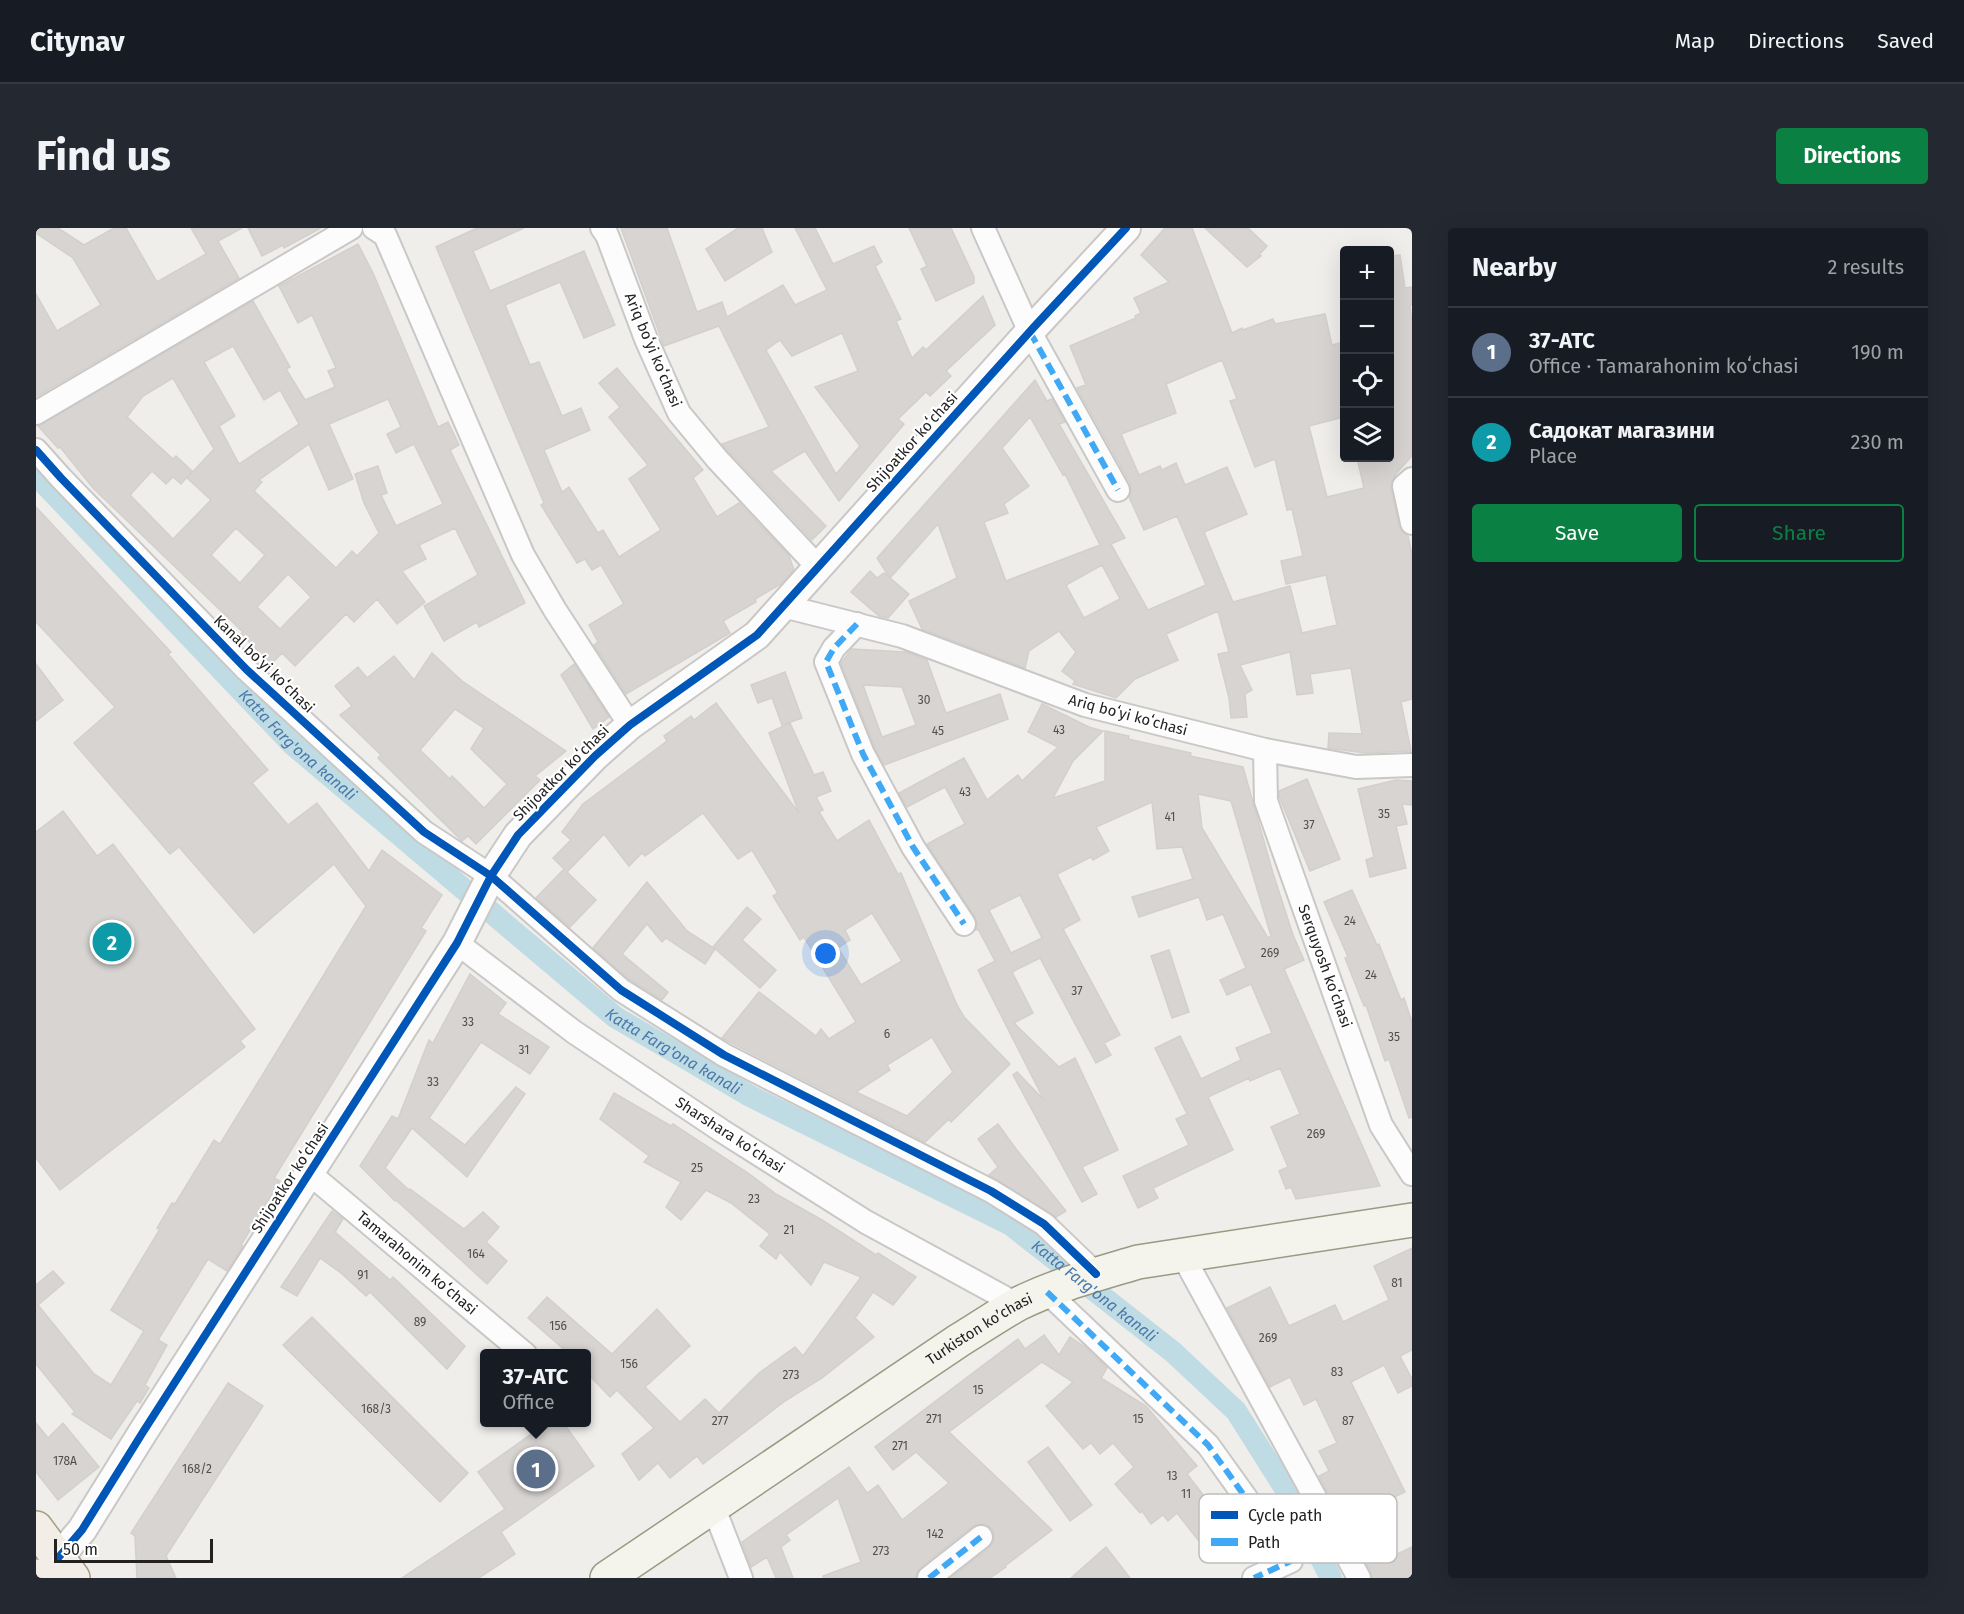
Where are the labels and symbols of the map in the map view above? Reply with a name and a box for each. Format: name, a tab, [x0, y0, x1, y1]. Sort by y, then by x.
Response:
street label: Ariq boʻyi koʻchasi	[621, 290, 685, 410]
street label: Shijoatkor koʻchasi	[862, 388, 962, 496]
street label: Kanal boʻyi koʻchasi	[210, 611, 318, 717]
water label: Katta Farg'ona kanali	[235, 685, 361, 804]
street label: Ariq boʻyi koʻchasi	[1067, 690, 1189, 740]
house number: 30	[918, 693, 931, 707]
street label: Shijoatkor koʻchasi	[509, 721, 613, 825]
house number: 43	[1053, 723, 1065, 737]
house number: 45	[932, 724, 944, 738]
house number: 43	[959, 785, 971, 799]
house number: 35	[1378, 807, 1390, 821]
house number: 41	[1165, 810, 1175, 824]
house number: 37	[1303, 818, 1315, 832]
street label: Serquyosh koʻchasi	[1294, 902, 1356, 1030]
house number: 24	[1344, 914, 1357, 928]
pin: 2	[92, 920, 132, 964]
your location	[811, 939, 840, 968]
house number: 269	[1261, 946, 1279, 960]
house number: 24	[1365, 968, 1378, 982]
house number: 37	[1071, 984, 1083, 998]
water label: Katta Farg'ona kanali	[602, 1004, 745, 1099]
house number: 33	[462, 1015, 474, 1029]
house number: 6	[884, 1027, 890, 1041]
house number: 35	[1388, 1030, 1400, 1044]
house number: 31	[519, 1043, 529, 1057]
house number: 33	[427, 1075, 439, 1089]
street label: Sharshara koʻchasi	[672, 1093, 788, 1177]
street label: Shijoatkor koʻchasi	[248, 1119, 332, 1237]
house number: 269	[1307, 1127, 1325, 1141]
house number: 25	[691, 1161, 703, 1175]
house number: 23	[748, 1192, 760, 1206]
street label: Tamarahonim koʻchasi	[353, 1207, 481, 1319]
house number: 21	[784, 1223, 794, 1237]
water label: Katta Farg'ona kanali	[1028, 1235, 1161, 1346]
house number: 164	[467, 1247, 486, 1261]
house number: 91	[357, 1268, 369, 1282]
house number: 81	[1391, 1276, 1403, 1290]
street label: Turkiston ko’chasi	[923, 1289, 1035, 1369]
house number: 89	[414, 1315, 426, 1329]
house number: 156	[549, 1319, 567, 1333]
house number: 269	[1259, 1331, 1277, 1345]
house number: 156	[620, 1357, 638, 1371]
house number: 83	[1331, 1365, 1343, 1379]
house number: 273	[782, 1368, 800, 1382]
house number: 15	[972, 1383, 984, 1397]
house number: 168/3	[361, 1402, 391, 1416]
house number: 271	[926, 1412, 942, 1426]
house number: 15	[1132, 1412, 1144, 1426]
house number: 277	[712, 1414, 728, 1428]
house number: 87	[1342, 1414, 1354, 1428]
house number: 271	[892, 1439, 908, 1453]
pin: 1	[516, 1446, 556, 1492]
house number: 178А	[53, 1454, 77, 1468]
house number: 168/2	[182, 1462, 212, 1476]
house number: 13	[1166, 1469, 1178, 1483]
house number: 11	[1181, 1487, 1191, 1501]
legend	[1199, 1494, 1397, 1563]
text: Cycle path	[1248, 1506, 1322, 1525]
house number: 142	[926, 1527, 944, 1541]
text: Path	[1248, 1533, 1280, 1552]
scale bar	[54, 1536, 213, 1564]
house number: 273	[872, 1544, 890, 1558]

